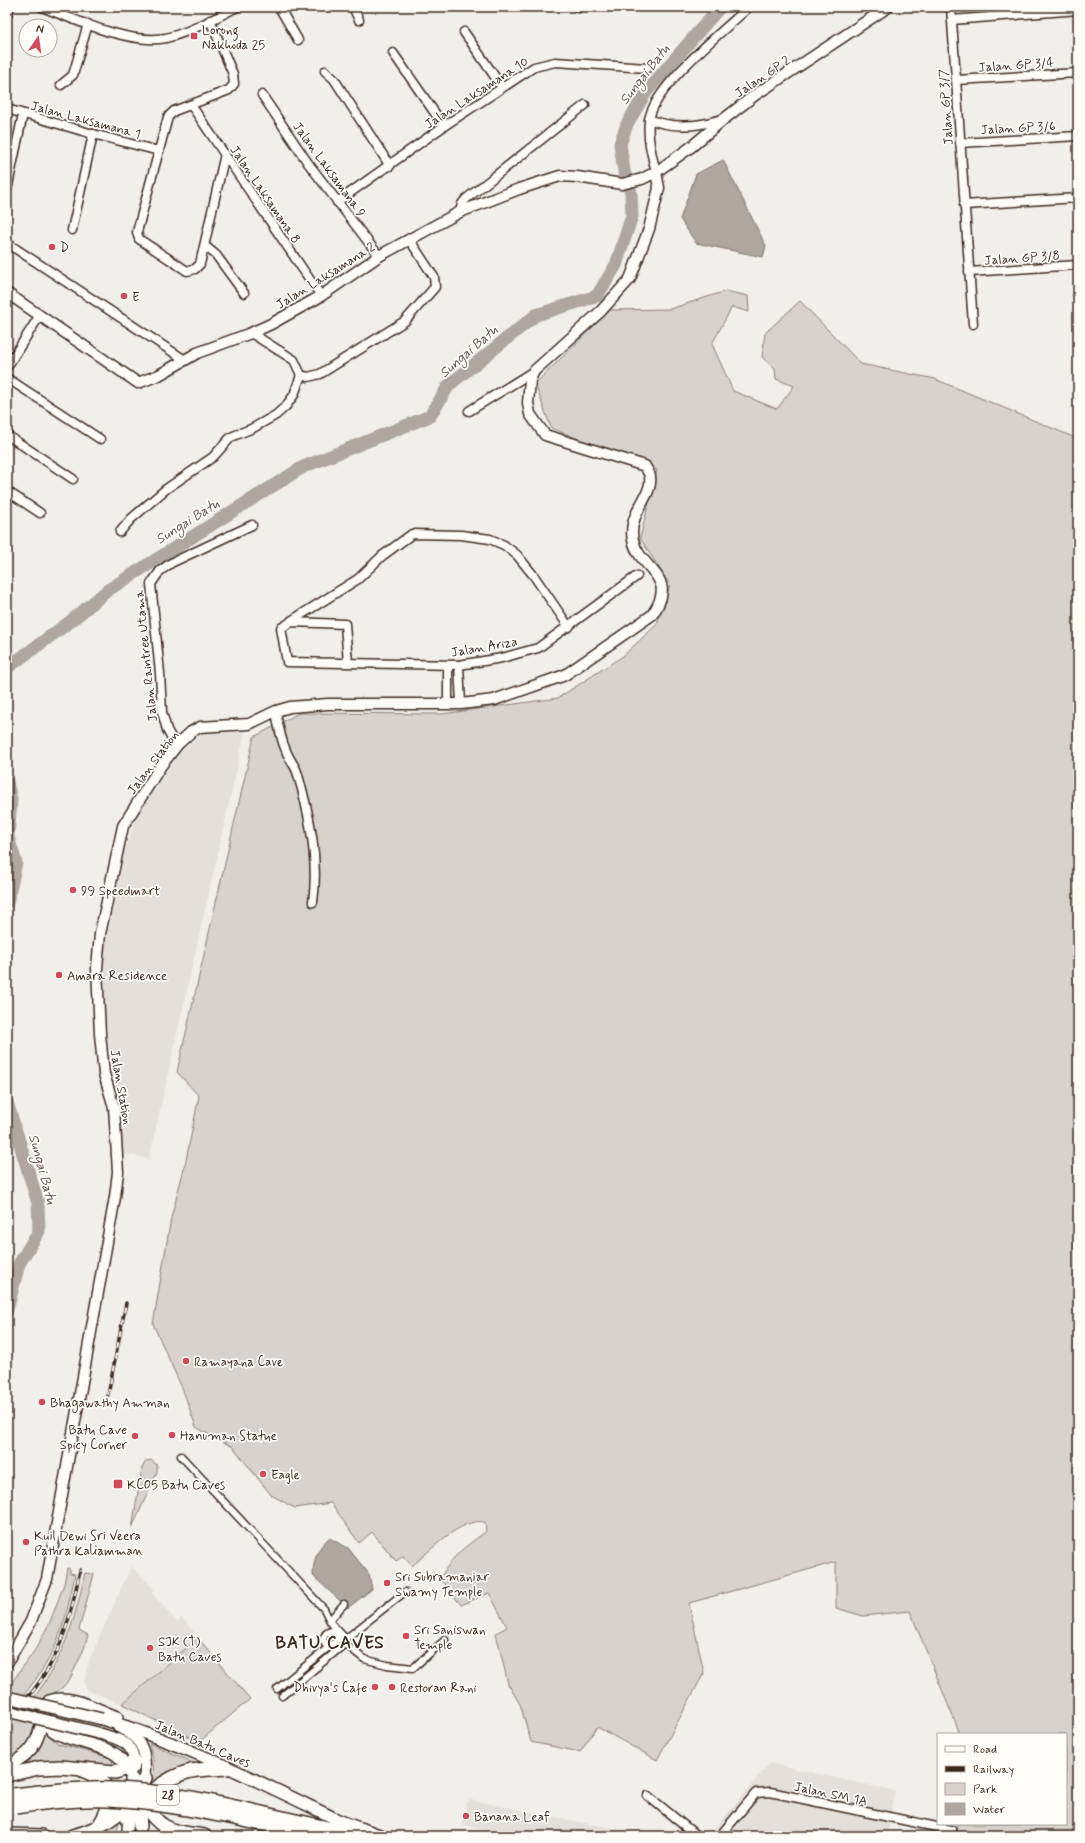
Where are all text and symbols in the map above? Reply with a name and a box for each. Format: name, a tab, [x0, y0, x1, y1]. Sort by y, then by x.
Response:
north arrow	[18, 18, 58, 58]
text: N	[35, 22, 45, 37]
place label: Lorong Nakhoda 25	[202, 22, 265, 54]
marker: Lorong Nakhoda 25	[189, 31, 199, 41]
water label: Sungai Batu	[616, 40, 676, 110]
street label: Jalan GP 2	[732, 52, 794, 102]
street label: Jalan Laksamana 10	[422, 53, 532, 133]
street label: Jalan GP 3/4	[978, 54, 1055, 77]
street label: Jalan GP 3/7	[935, 68, 958, 146]
street label: Jalan Laksamana 1	[29, 98, 142, 143]
street label: Jalan GP 3/6	[980, 118, 1056, 139]
street label: Jalan Laksamana 9	[289, 119, 369, 221]
street label: Jalan Laksamana 8	[226, 143, 304, 247]
street label: Jalan Laksamana 2	[273, 239, 379, 314]
place label: D	[60, 240, 69, 257]
marker: D	[47, 242, 57, 252]
street label: Jalan GP 3/8	[984, 247, 1061, 270]
place label: E	[132, 289, 140, 306]
marker: E	[119, 291, 129, 301]
water label: Sungai Batu	[436, 321, 503, 384]
water label: Sungai Batu	[152, 495, 224, 550]
street label: Jalan Raintree Utama	[131, 589, 162, 723]
street label: Jalan Ariza	[450, 633, 519, 662]
street label: Jalan Station	[124, 727, 183, 798]
place label: 99 Speedmart	[81, 883, 160, 900]
marker: 99 Speedmart	[68, 885, 78, 895]
place label: Amara Residence	[67, 968, 167, 985]
marker: Amara Residence	[54, 970, 64, 980]
street label: Jalan Station	[106, 1048, 135, 1126]
water label: Sungai Batu	[22, 1132, 60, 1207]
place label: Ramayana Cave	[194, 1354, 283, 1371]
marker: Ramayana Cave	[181, 1356, 191, 1366]
place label: Bhagawathy Amman	[50, 1395, 170, 1413]
marker: Bhagawathy Amman	[37, 1397, 47, 1407]
place label: Batu Cave Spicy Corner	[60, 1422, 128, 1454]
place label: Hanuman Statue	[180, 1428, 277, 1445]
marker: Hanuman Statue	[167, 1430, 177, 1440]
marker: Batu Cave Spicy Corner	[130, 1431, 140, 1441]
place label: Eagle	[271, 1467, 300, 1484]
marker: Eagle	[258, 1469, 268, 1479]
place label: KC05 Batu Caves	[127, 1477, 225, 1494]
marker: KC05 Batu Caves	[112, 1478, 124, 1490]
place label: Kuil Dewi Sri Veera Pathra Kaliamman	[34, 1528, 143, 1560]
marker: Kuil Dewi Sri Veera Pathra Kaliamman	[21, 1537, 31, 1547]
place label: Sri Subramaniar Swamy Temple	[395, 1569, 489, 1601]
marker: Sri Subramaniar Swamy Temple	[382, 1578, 392, 1588]
place label: Sri Saniswan Temple	[414, 1622, 485, 1654]
marker: Sri Saniswan Temple	[401, 1631, 411, 1641]
district label: BATU CAVES	[275, 1632, 385, 1654]
place label: SJK (T) Batu Caves	[158, 1634, 222, 1666]
marker: SJK (T) Batu Caves	[145, 1643, 155, 1653]
place label: Dhivya's Cafe	[293, 1680, 367, 1697]
place label: Restoran Rani	[400, 1680, 477, 1697]
marker: Dhivya's Cafe	[370, 1682, 380, 1692]
marker: Restoran Rani	[387, 1682, 397, 1692]
street label: Jalan Batu Caves	[152, 1717, 253, 1772]
legend	[937, 1733, 1067, 1825]
text: Road	[973, 1742, 997, 1758]
text: Railway	[973, 1762, 1015, 1778]
street label: Jalan SM 1A	[792, 1778, 869, 1811]
text: Park	[973, 1782, 997, 1798]
road number: 28	[157, 1785, 179, 1805]
text: Water	[973, 1802, 1005, 1818]
place label: Banana Leaf	[474, 1809, 550, 1826]
marker: Banana Leaf	[461, 1811, 471, 1821]

